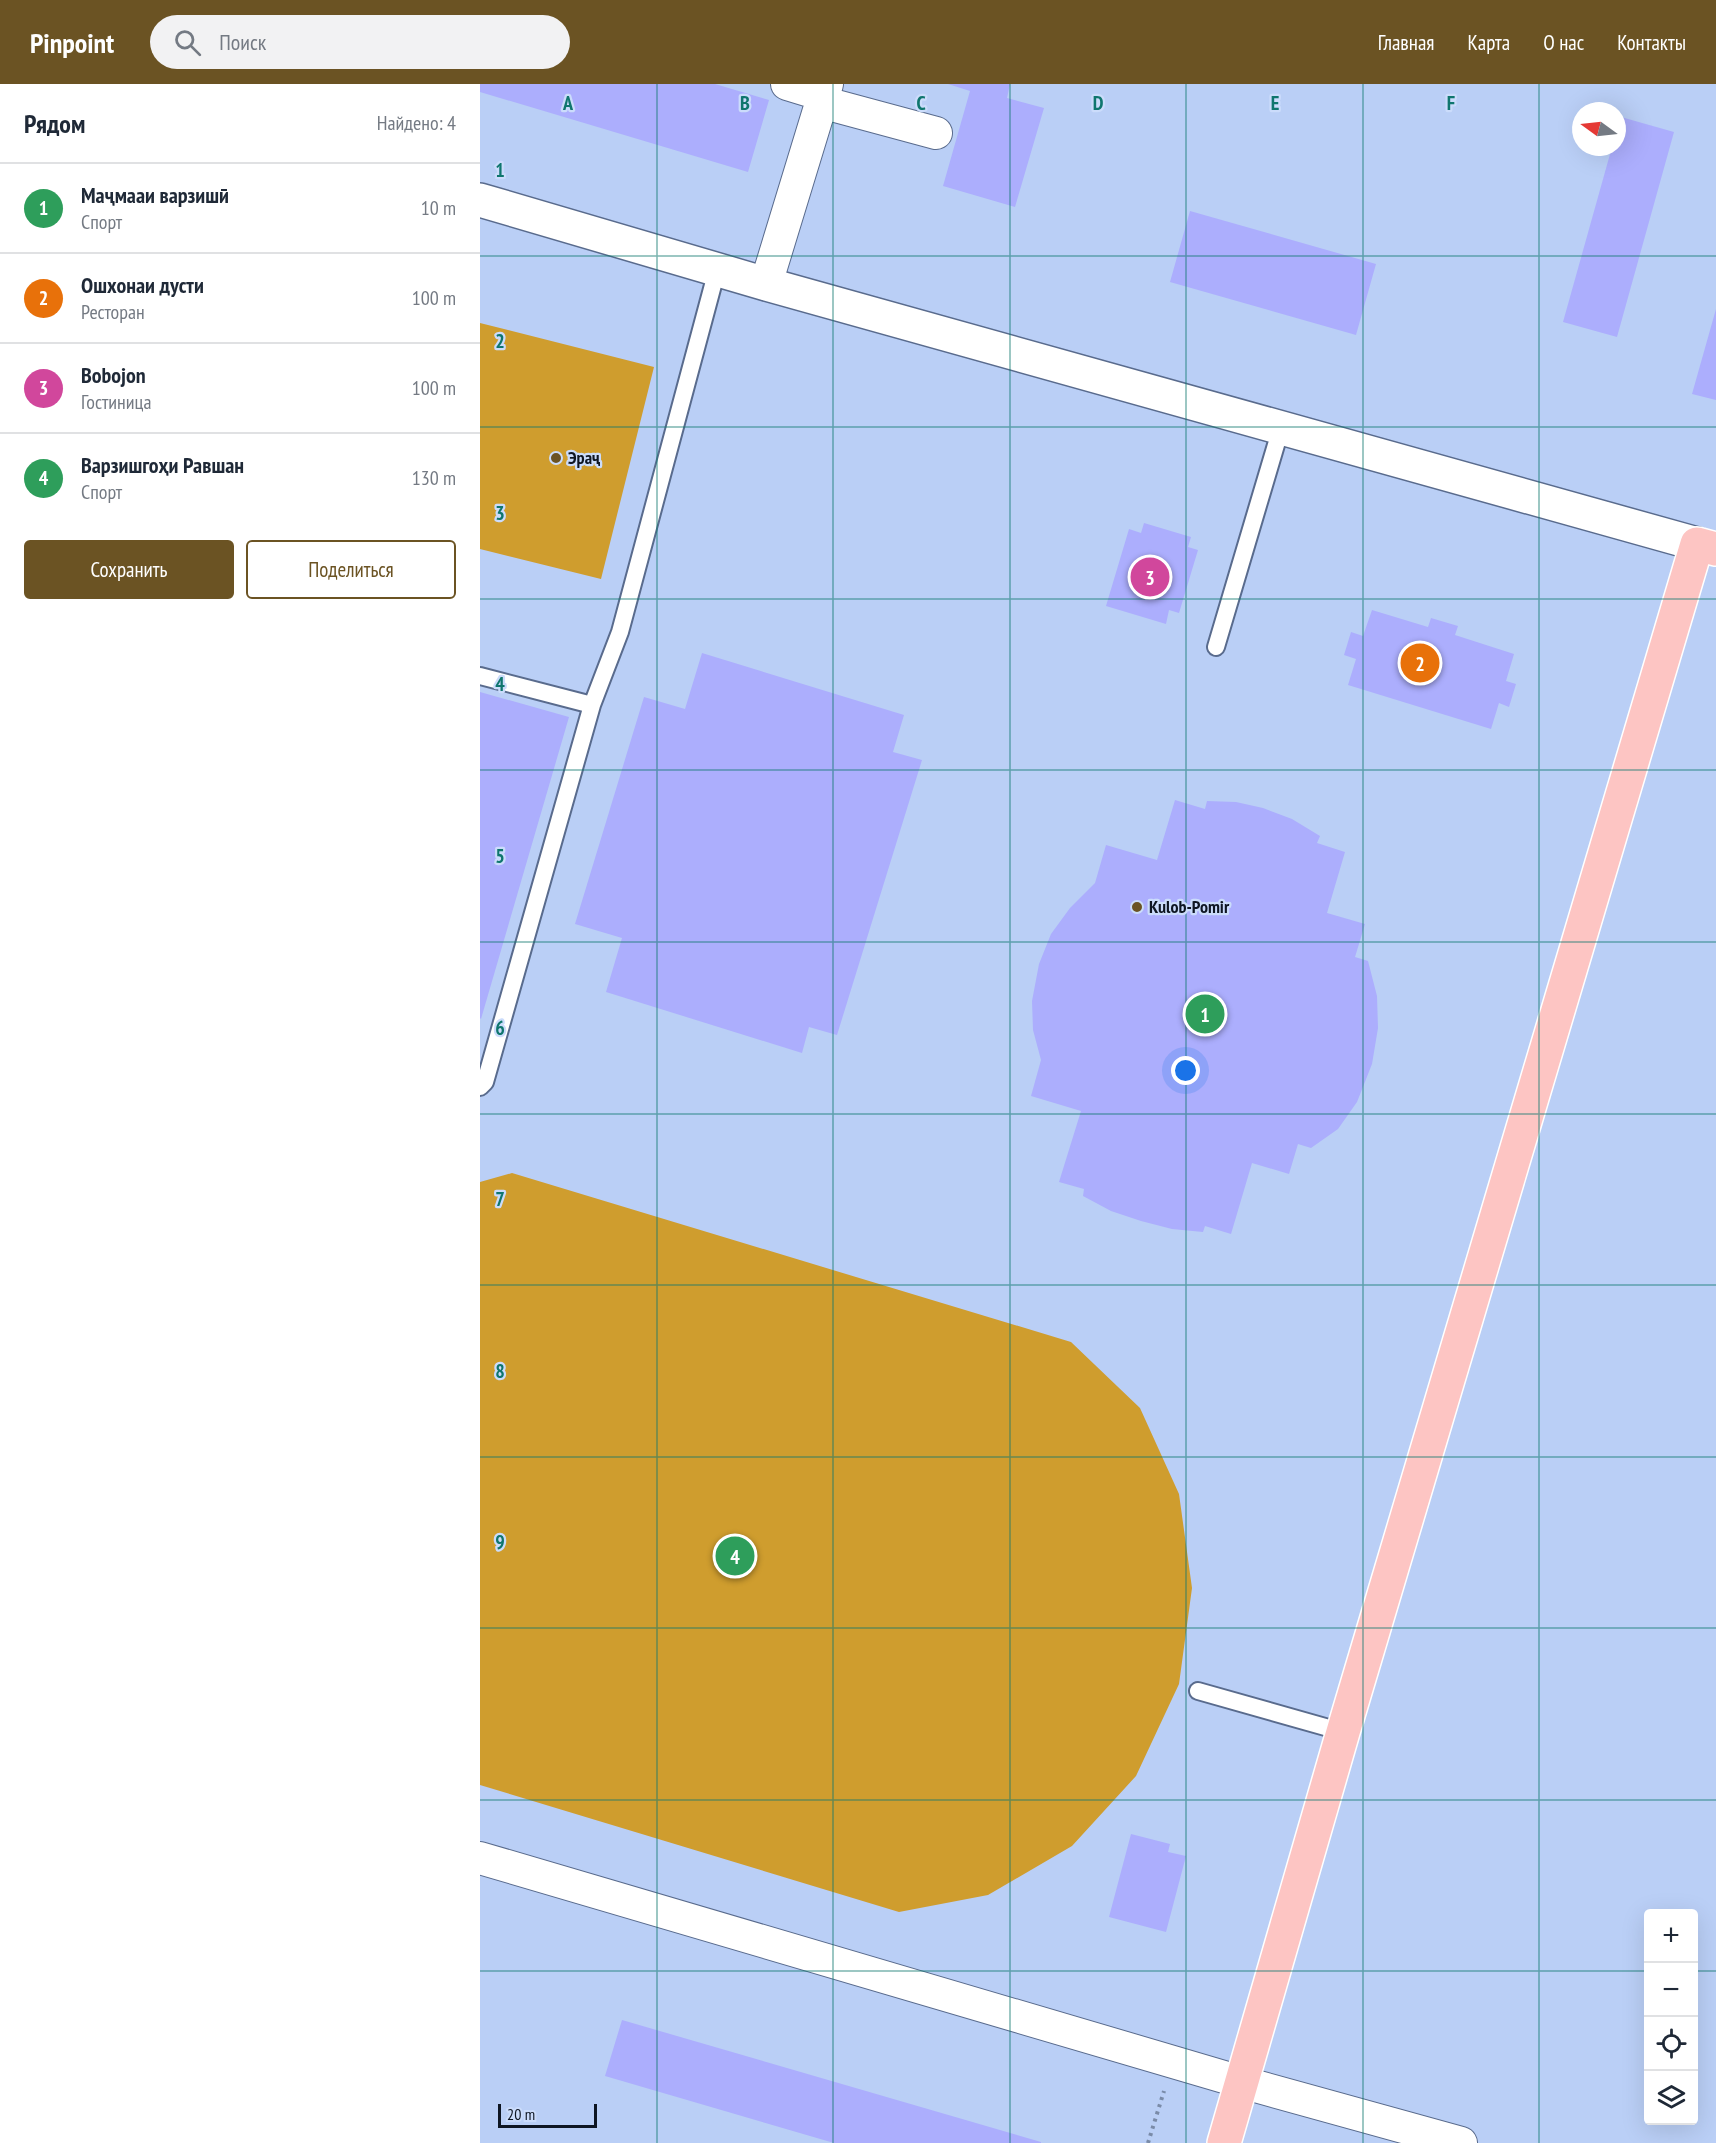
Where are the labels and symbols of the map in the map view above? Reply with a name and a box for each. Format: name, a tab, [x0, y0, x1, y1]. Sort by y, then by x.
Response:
text: A	[562, 90, 574, 116]
text: B	[740, 90, 750, 116]
text: C	[916, 90, 926, 116]
text: D	[1093, 90, 1104, 116]
text: E	[1271, 90, 1279, 116]
text: F	[1447, 90, 1455, 116]
north arrow	[1572, 102, 1626, 156]
text: 1	[495, 157, 505, 183]
text: 2	[495, 328, 505, 354]
place label: Эраҷ	[568, 446, 600, 469]
marker: Эраҷ	[549, 451, 563, 465]
text: 3	[495, 500, 505, 526]
pin: 3	[1130, 554, 1170, 600]
pin: 2	[1400, 640, 1440, 686]
text: 4	[495, 671, 505, 697]
text: 5	[495, 843, 505, 869]
place label: Kulob-Pomir	[1149, 895, 1230, 918]
marker: Kulob-Pomir	[1130, 900, 1144, 914]
pin: 1	[1186, 992, 1224, 1036]
text: 6	[495, 1015, 505, 1041]
your location	[1171, 1056, 1200, 1085]
text: 7	[495, 1186, 505, 1212]
text: 8	[495, 1358, 505, 1384]
text: 9	[495, 1529, 505, 1555]
pin: 4	[716, 1534, 754, 1578]
scale bar	[498, 2101, 597, 2128]

